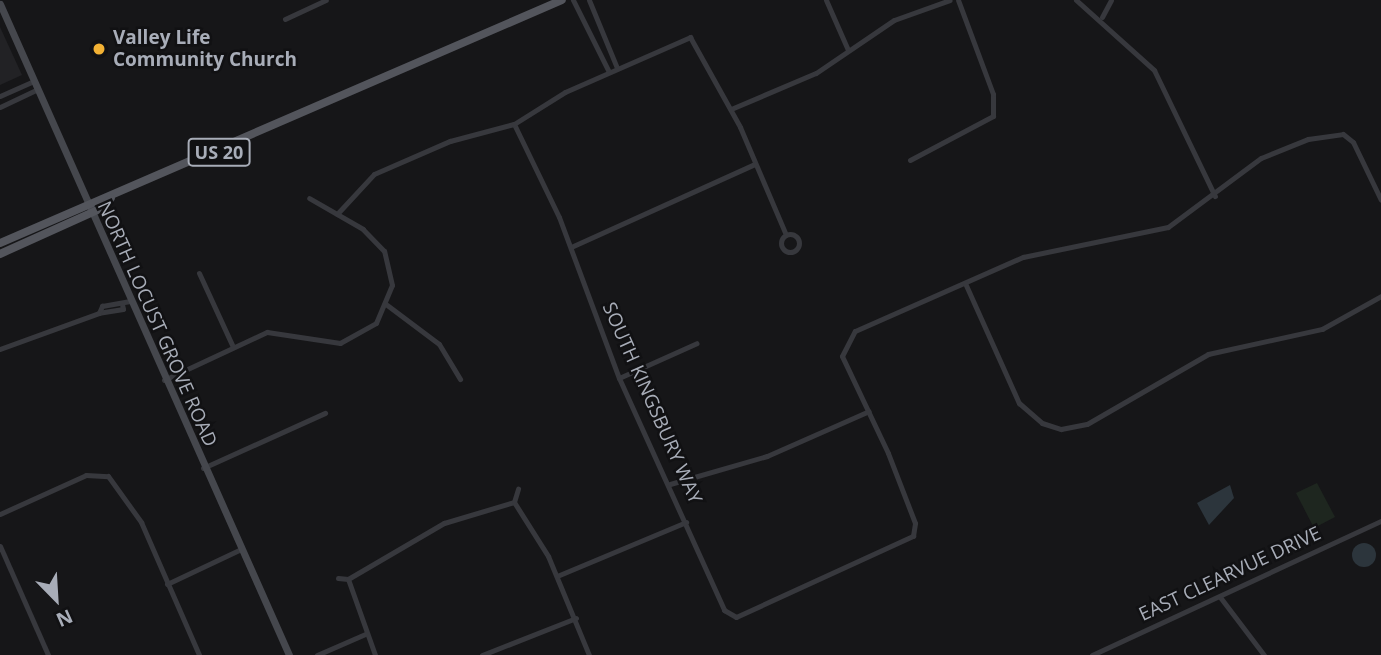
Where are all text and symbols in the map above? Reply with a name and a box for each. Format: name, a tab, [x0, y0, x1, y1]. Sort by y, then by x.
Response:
place label: Valley Life Community Church	[113, 27, 297, 71]
marker: Valley Life Community Church	[91, 41, 107, 57]
road number: US 20	[188, 138, 250, 167]
street label: NORTH LOCUST GROVE ROAD	[92, 198, 222, 450]
street label: SOUTH KINGSBURY WAY	[597, 299, 707, 507]
street label: EAST CLEARVUE DRIVE	[1135, 522, 1325, 626]
north arrow	[21, 564, 91, 634]
text: N	[52, 603, 77, 633]

